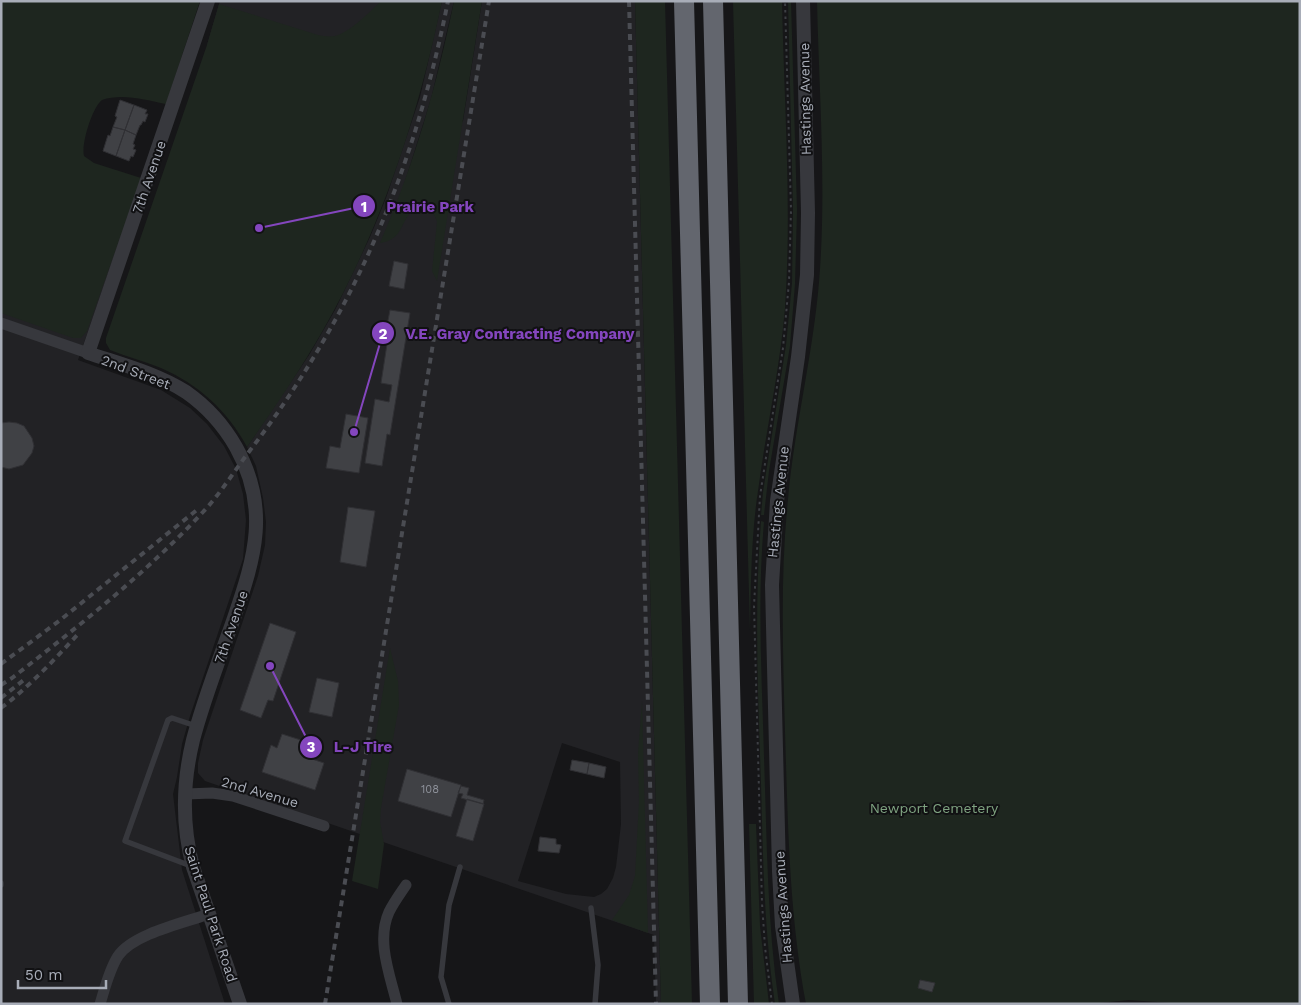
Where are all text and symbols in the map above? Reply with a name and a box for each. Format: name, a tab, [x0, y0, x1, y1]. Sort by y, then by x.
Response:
street label: Hastings Avenue	[796, 43, 814, 155]
street label: 7th Avenue	[129, 138, 169, 216]
callout: Prairie Park	[351, 191, 484, 221]
text: 1	[361, 198, 367, 216]
text: Prairie Park	[386, 198, 475, 216]
callout: V.E. Gray Contracting Company	[370, 318, 645, 348]
text: 2	[379, 325, 388, 343]
text: V.E. Gray Contracting Company	[405, 325, 635, 343]
street label: 2nd Street	[99, 352, 173, 393]
street label: Hastings Avenue	[764, 445, 792, 559]
street label: 7th Avenue	[211, 588, 251, 666]
callout: L-J Tire	[298, 732, 402, 762]
text: 3	[307, 738, 316, 756]
text: L-J Tire	[334, 738, 393, 756]
street label: 2nd Avenue	[220, 773, 300, 811]
house number: 108	[421, 783, 439, 796]
park label: Newport Cemetery	[870, 800, 999, 816]
street label: Saint Paul Park Road	[181, 844, 241, 984]
street label: Hastings Avenue	[771, 850, 795, 964]
scale bar	[18, 958, 105, 990]
text: 50 m	[25, 966, 62, 984]

